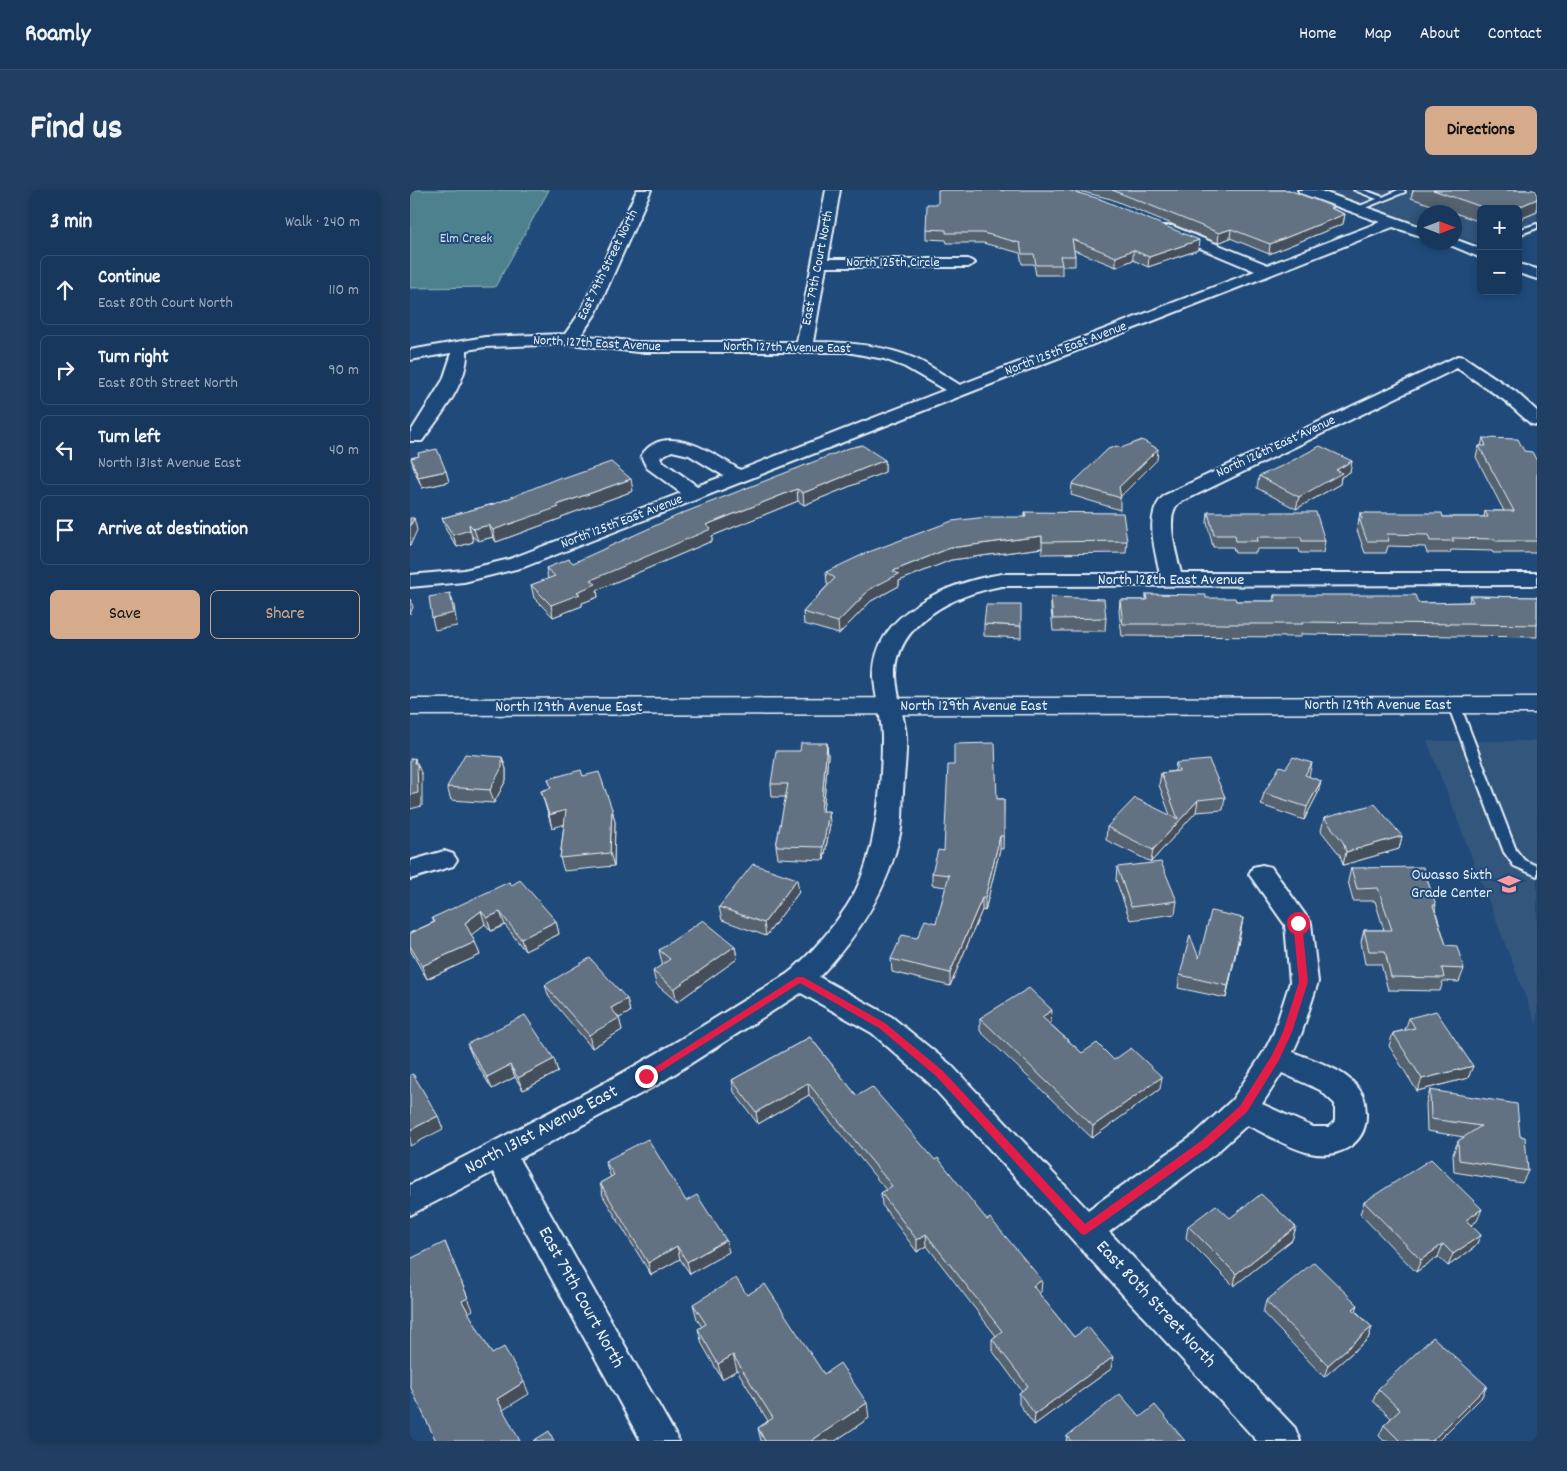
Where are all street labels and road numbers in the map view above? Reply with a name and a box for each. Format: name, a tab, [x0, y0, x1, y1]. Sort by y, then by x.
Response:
street label: East 79th Street North	[573, 206, 643, 324]
street label: East 79th Court North	[797, 209, 839, 327]
street label: North 125th Circle	[846, 253, 940, 273]
street label: North 125th East Avenue	[1002, 317, 1130, 381]
street label: North 127th East Avenue	[533, 331, 661, 357]
street label: North 127th Avenue East	[723, 337, 851, 359]
street label: North 126th East Avenue	[1213, 411, 1339, 483]
street label: North 125th East Avenue	[558, 490, 686, 554]
street label: North 128th East Avenue	[1098, 569, 1244, 592]
street label: North 129th Avenue East	[1304, 694, 1452, 717]
street label: North 129th Avenue East	[900, 695, 1048, 718]
street label: North 129th Avenue East	[495, 696, 643, 719]
street label: North 131st Avenue East	[461, 1079, 623, 1183]
street label: East 79th Court North	[530, 1222, 630, 1374]
street label: East 80th Street North	[1088, 1235, 1222, 1375]

